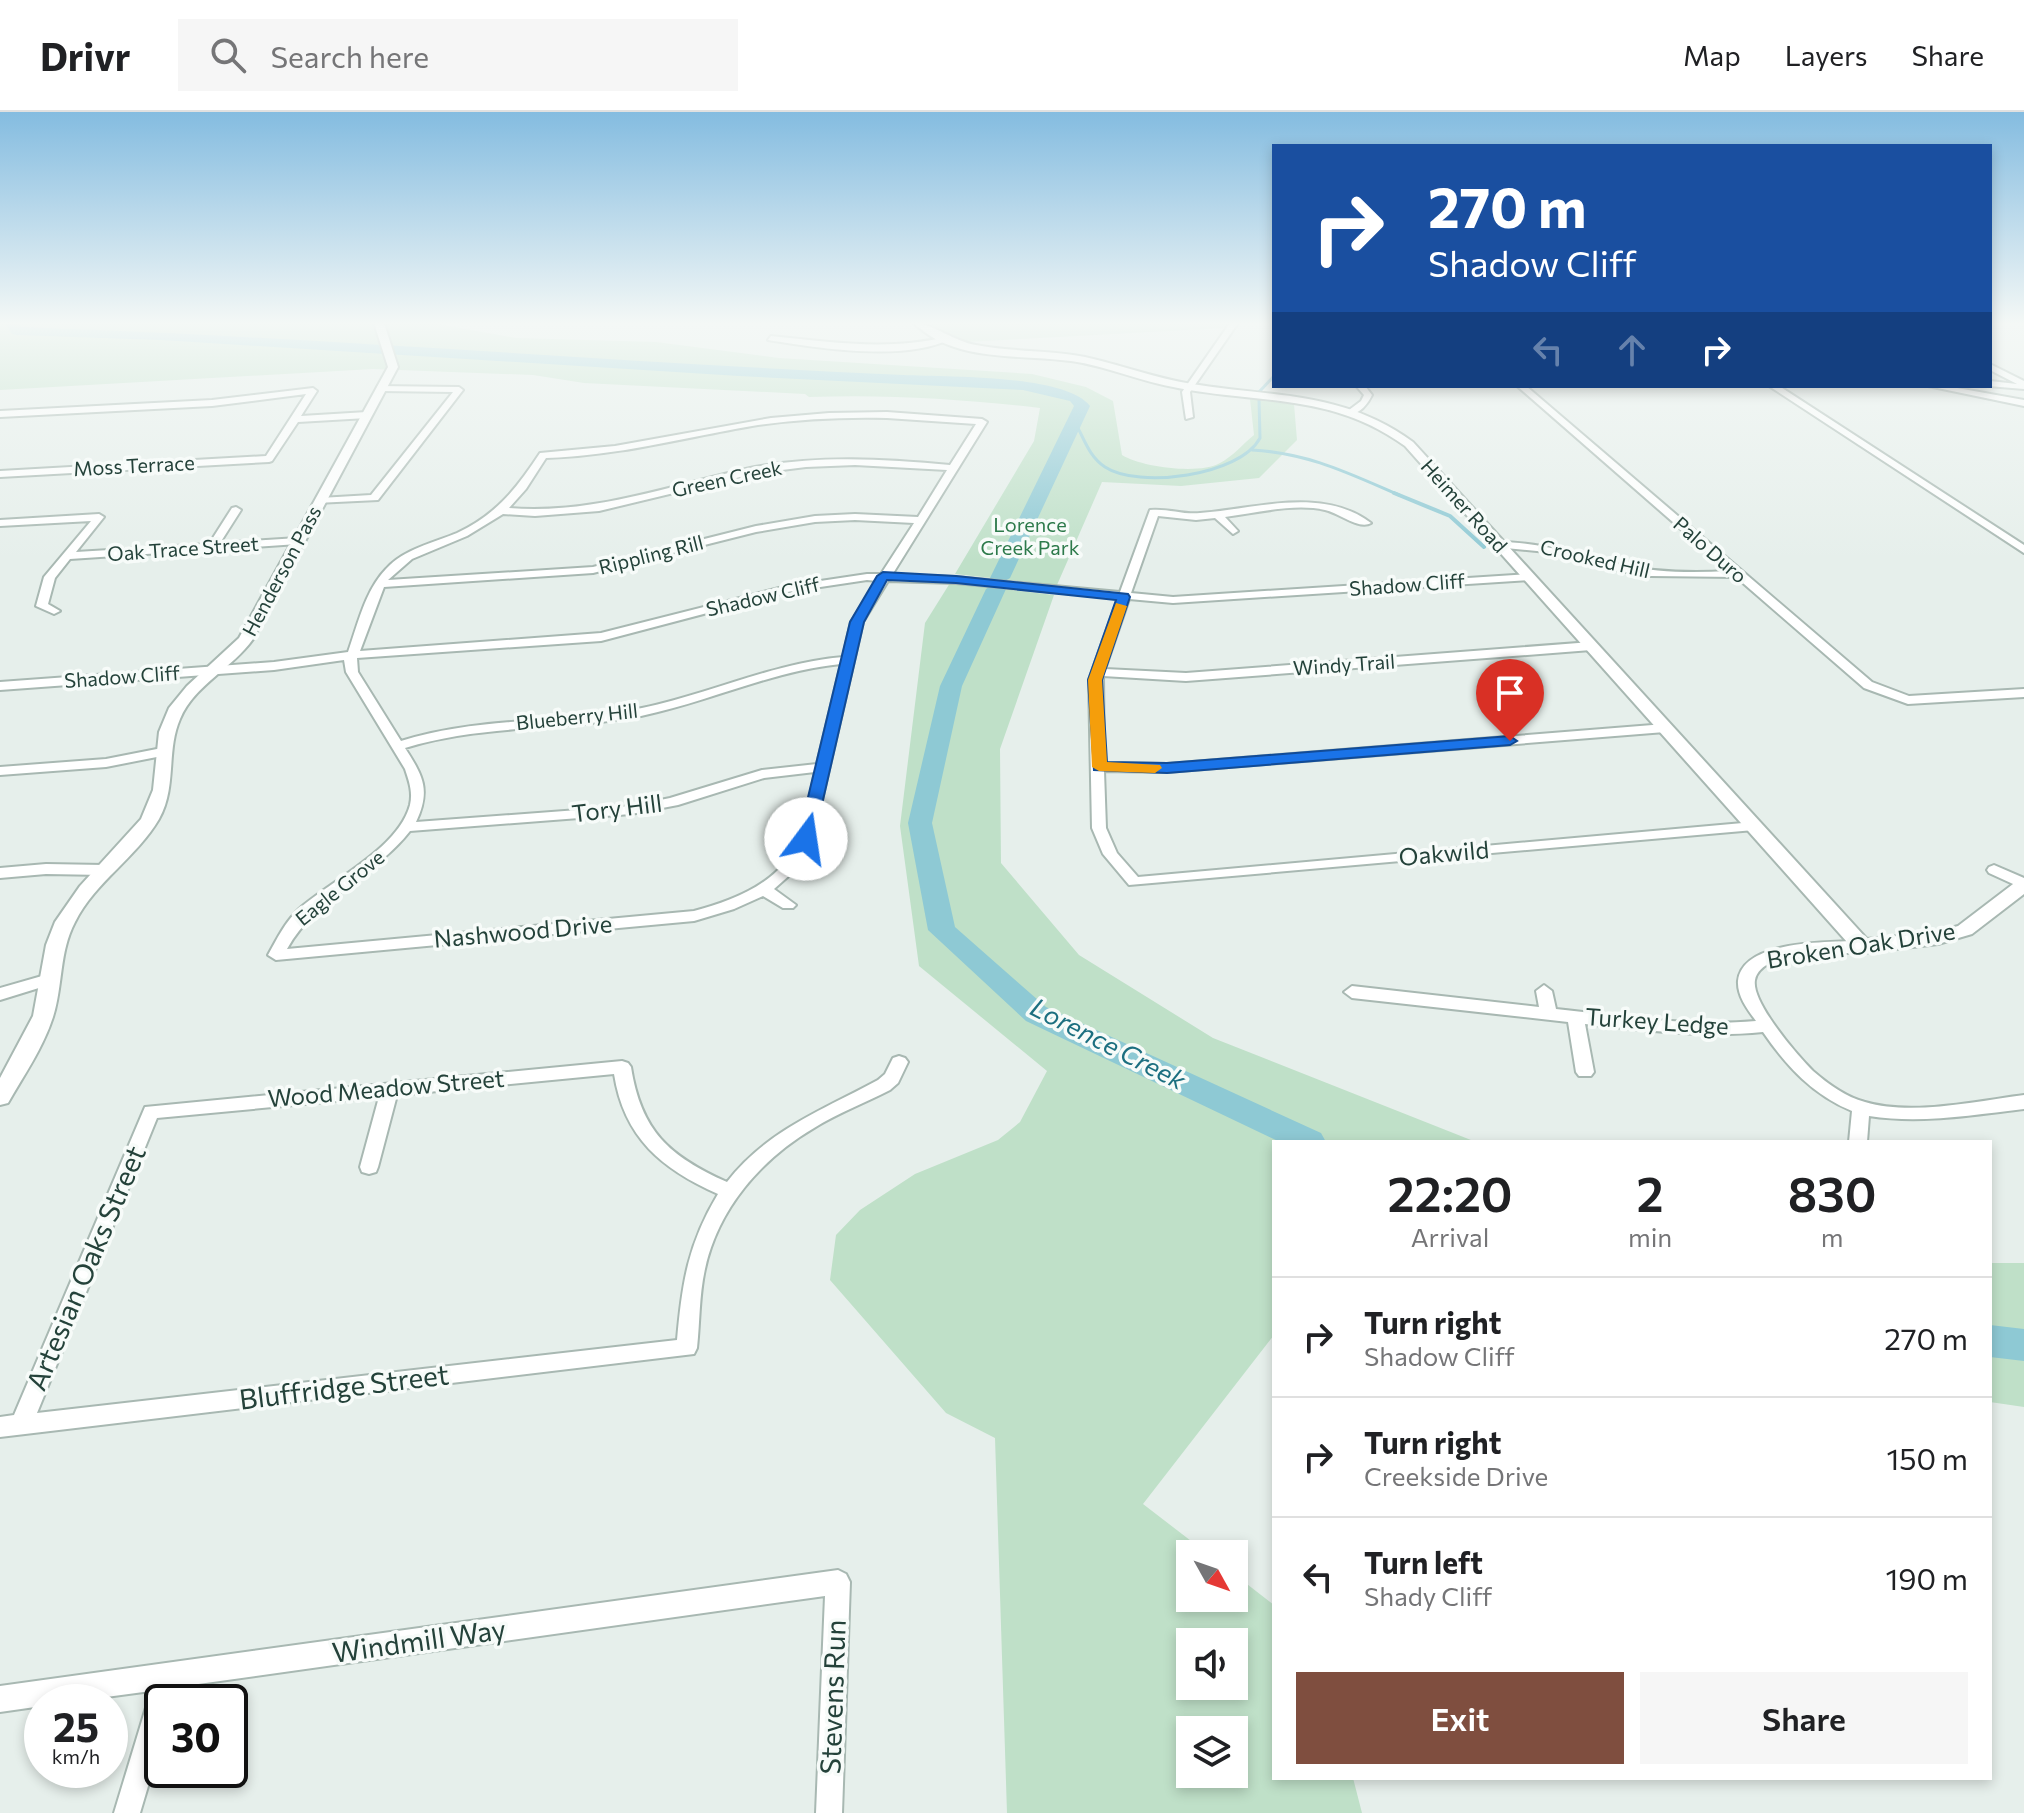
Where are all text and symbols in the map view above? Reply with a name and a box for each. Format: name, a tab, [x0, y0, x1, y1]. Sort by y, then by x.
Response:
search box	[178, 19, 738, 91]
text: Drivr	[40, 32, 130, 79]
icon: search	[206, 33, 250, 77]
text: Search here	[270, 37, 429, 74]
text: Map	[1683, 38, 1741, 72]
text: Layers	[1785, 38, 1867, 72]
text: Share	[1911, 38, 1984, 72]
text: 270 m	[1428, 171, 1587, 240]
icon: right	[1296, 176, 1400, 280]
text: Shadow Cliff	[1428, 240, 1637, 284]
icon: left	[1526, 328, 1570, 372]
icon: ahead	[1610, 328, 1654, 372]
icon: right	[1694, 328, 1738, 372]
street label: Moss Terrace	[73, 450, 195, 480]
street label: Heimer Road	[1417, 454, 1513, 557]
street label: Green Creek	[670, 455, 784, 501]
street label: Henderson Pass	[237, 501, 326, 640]
street label: Palo Duro	[1669, 511, 1752, 588]
park label: Lorence Creek Park	[981, 512, 1080, 559]
street label: Rippling Rill	[596, 529, 706, 579]
street label: Oak Trace Street	[106, 531, 259, 565]
street label: Crooked Hill	[1538, 534, 1652, 582]
street label: Shadow Cliff	[1348, 568, 1466, 600]
street label: Shadow Cliff	[704, 571, 823, 621]
street label: Windy Trail	[1292, 648, 1396, 680]
pin	[1476, 659, 1544, 741]
street label: Shadow Cliff	[63, 660, 181, 692]
icon: arrive	[1488, 671, 1532, 715]
street label: Blueberry Hill	[515, 698, 639, 734]
street label: Tory Hill	[570, 788, 664, 827]
position arrow	[764, 797, 848, 881]
street label: Oakwild	[1398, 834, 1490, 871]
street label: Eagle Grove	[290, 844, 388, 930]
street label: Nashwood Drive	[432, 908, 613, 953]
street label: Broken Oak Drive	[1765, 915, 1957, 974]
water label: Lorence Creek	[1026, 990, 1192, 1095]
street label: Turkey Ledge	[1584, 1001, 1730, 1040]
street label: Wood Meadow Street	[266, 1063, 506, 1112]
street label: Artesian Oaks Street	[18, 1140, 152, 1395]
text: 22:20	[1388, 1163, 1512, 1222]
text: 2	[1637, 1163, 1664, 1222]
text: 830	[1788, 1163, 1876, 1222]
text: Arrival	[1411, 1221, 1489, 1252]
text: min	[1628, 1221, 1672, 1252]
text: m	[1821, 1221, 1843, 1252]
text: Turn right	[1364, 1303, 1501, 1340]
icon: right	[1296, 1315, 1340, 1359]
text: 270 m	[1884, 1319, 1968, 1356]
text: Shadow Cliff	[1364, 1340, 1515, 1371]
street label: Bluffridge Street	[237, 1356, 451, 1416]
text: Turn right	[1364, 1423, 1501, 1460]
icon: right	[1296, 1435, 1340, 1479]
text: 150 m	[1886, 1439, 1968, 1476]
text: Creekside Drive	[1364, 1460, 1548, 1491]
north arrow	[1176, 1540, 1248, 1612]
map controls	[1176, 1540, 1248, 1788]
text: Turn left	[1364, 1543, 1483, 1580]
icon: left	[1296, 1555, 1340, 1599]
text: 190 m	[1885, 1559, 1968, 1596]
text: Shady Cliff	[1364, 1580, 1492, 1611]
street label: Windmill Way	[330, 1611, 508, 1669]
street label: Stevens Run	[812, 1619, 852, 1775]
button: sound	[1176, 1628, 1248, 1700]
button: Exit	[1296, 1672, 1624, 1764]
button: Share	[1640, 1672, 1968, 1764]
speed limit sign: 30	[144, 1684, 248, 1788]
text: 25	[53, 1701, 99, 1750]
button: layers	[1176, 1716, 1248, 1788]
text: km/h	[52, 1744, 100, 1768]

